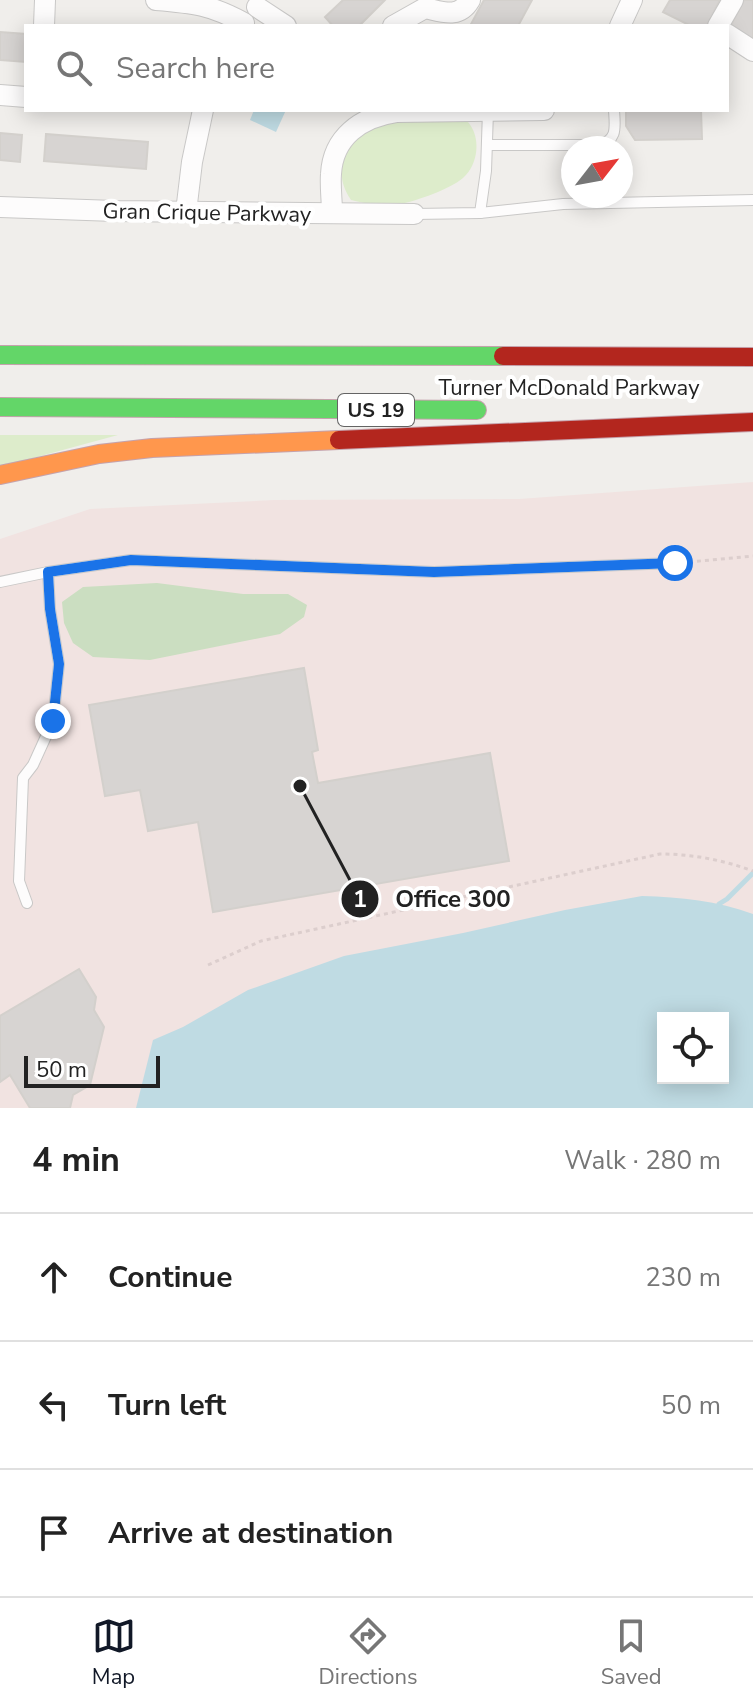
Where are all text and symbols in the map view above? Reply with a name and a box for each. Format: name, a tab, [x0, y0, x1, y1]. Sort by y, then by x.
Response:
search box	[24, 24, 729, 112]
icon: search	[52, 46, 96, 90]
text: Search here	[116, 48, 275, 89]
north arrow	[561, 136, 633, 208]
street label: Gran Crique Parkway	[102, 196, 312, 230]
street label: Turner McDonald Parkway	[439, 373, 700, 403]
road number: US 19	[338, 394, 414, 426]
route start	[657, 545, 693, 581]
route end	[35, 703, 71, 739]
callout: Office 300	[340, 875, 527, 923]
text: 1	[353, 883, 367, 915]
text: Office 300	[395, 883, 511, 915]
map controls	[657, 1012, 729, 1084]
button: locate	[657, 1012, 729, 1084]
scale bar	[24, 1052, 160, 1088]
text: 50 m	[36, 1055, 87, 1085]
text: 4 min	[32, 1137, 120, 1183]
text: Walk · 280 m	[564, 1143, 721, 1178]
icon: ahead	[32, 1255, 76, 1299]
text: Continue	[108, 1257, 233, 1298]
text: 230 m	[645, 1260, 721, 1295]
icon: left	[32, 1383, 76, 1427]
text: Turn left	[108, 1385, 226, 1426]
text: 50 m	[661, 1388, 721, 1423]
icon: arrive	[32, 1511, 76, 1555]
text: Arrive at destination	[108, 1513, 393, 1554]
tab: Map	[92, 1614, 136, 1692]
tab: Directions	[319, 1614, 418, 1692]
tab: Saved	[601, 1614, 661, 1692]

